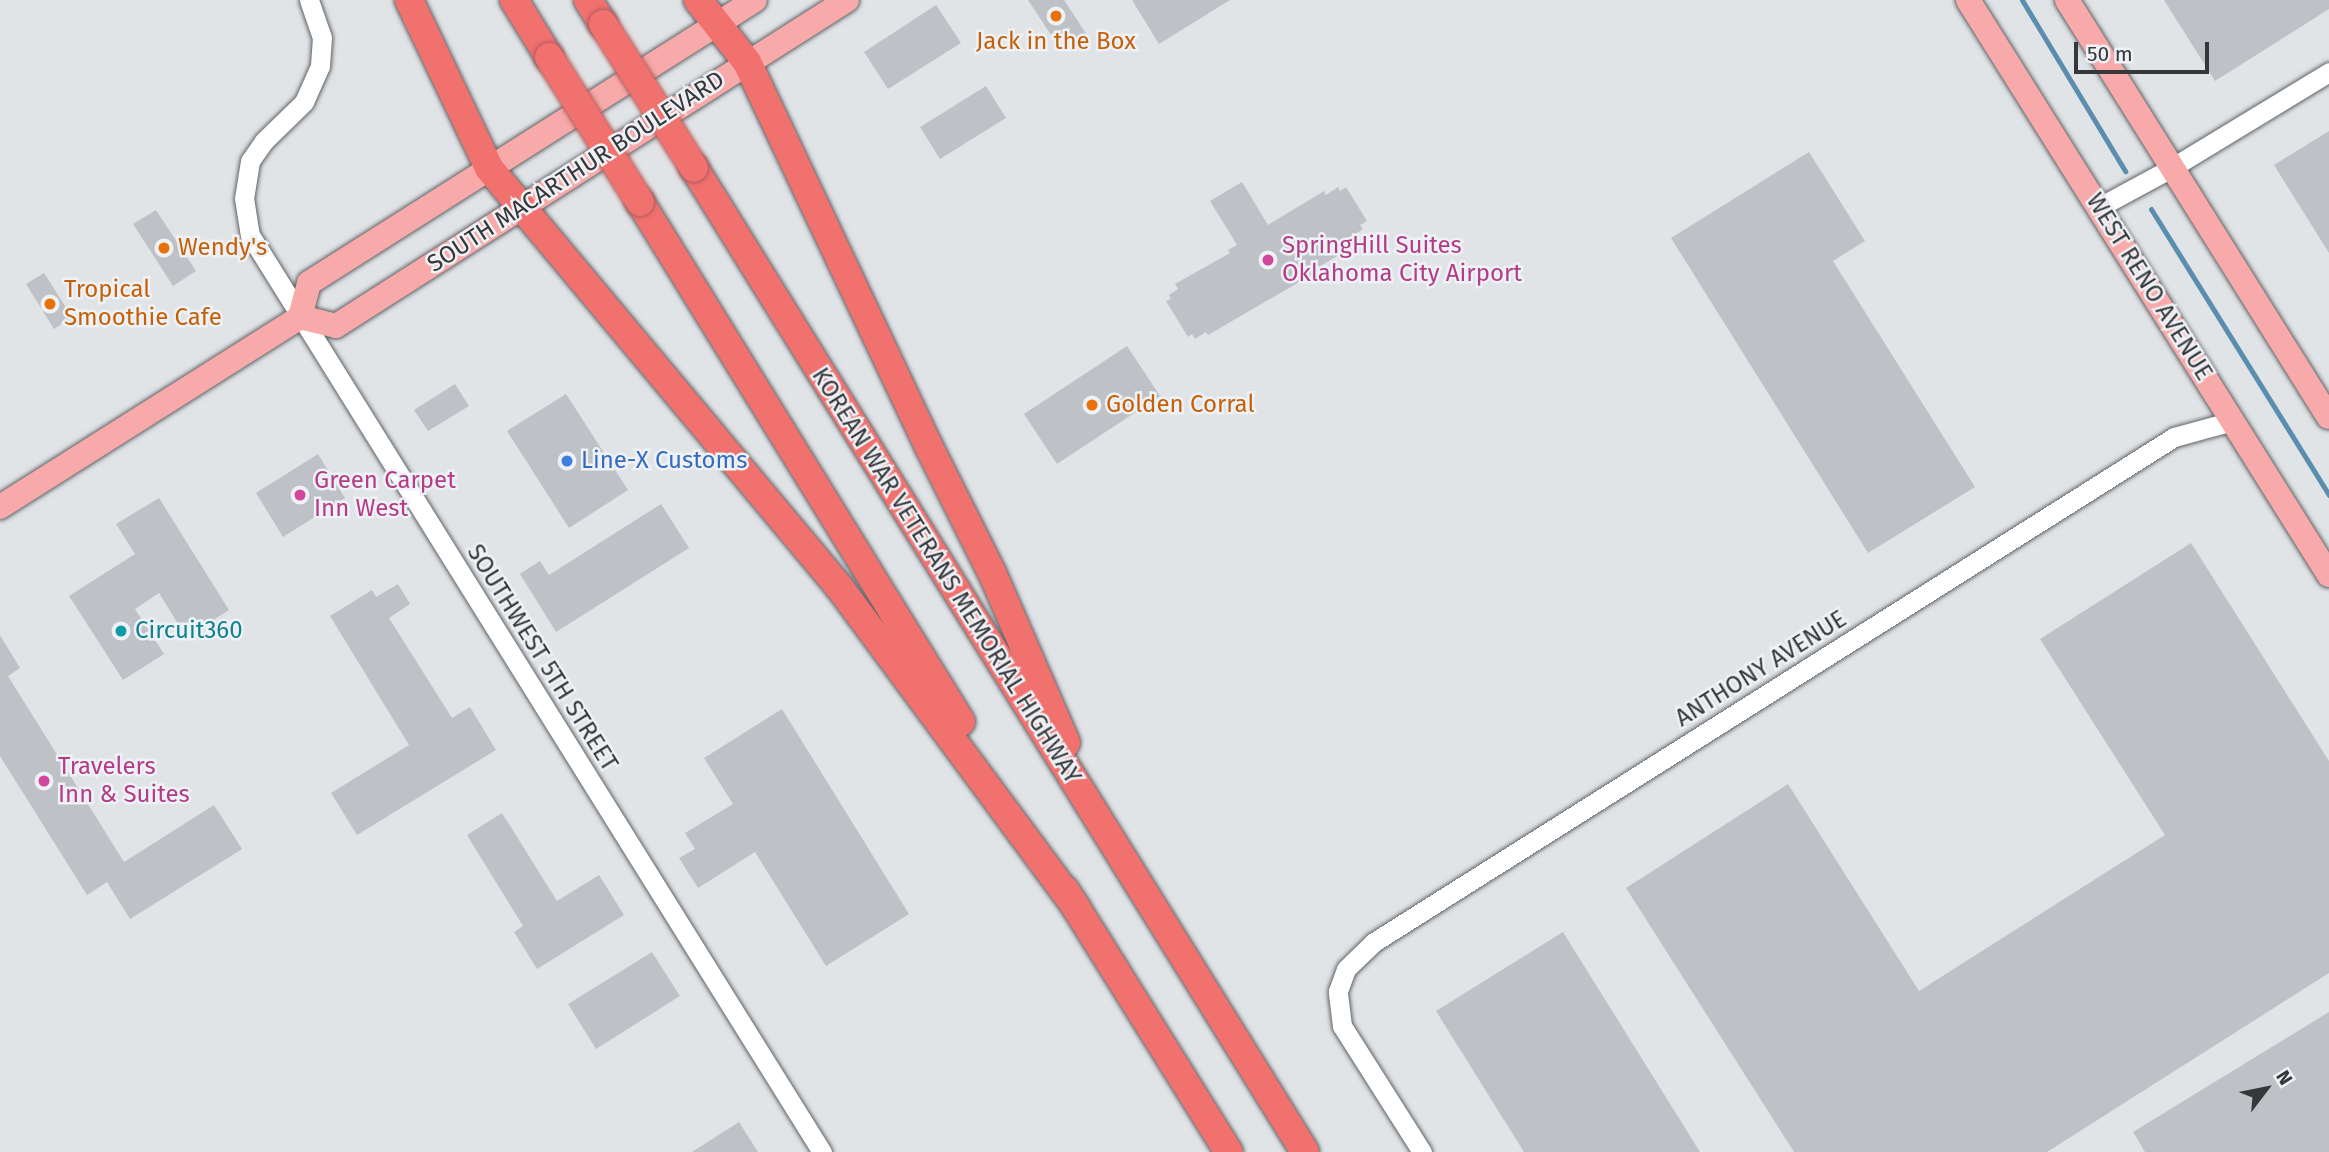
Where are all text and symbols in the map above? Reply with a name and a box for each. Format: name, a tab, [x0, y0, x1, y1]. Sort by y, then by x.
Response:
marker: Jack in the Box	[1048, 8, 1064, 24]
place label: Jack in the Box	[976, 28, 1136, 56]
scale bar	[2077, 28, 2212, 72]
text: 50 m	[2087, 41, 2133, 67]
street label: SOUTH MACARTHUR BOULEVARD	[422, 65, 730, 279]
street label: WEST RENO AVENUE	[2080, 188, 2218, 386]
place label: SpringHill Suites Oklahoma City Airport	[1282, 232, 1522, 288]
place label: Wendy's	[178, 234, 267, 262]
marker: Wendy's	[156, 240, 172, 256]
marker: SpringHill Suites Oklahoma City Airport	[1260, 252, 1276, 268]
place label: Tropical Smoothie Cafe	[64, 276, 222, 332]
marker: Tropical Smoothie Cafe	[42, 296, 58, 312]
street label: KOREAN WAR VETERANS MEMORIAL HIGHWAY	[805, 363, 1087, 789]
place label: Golden Corral	[1106, 391, 1254, 419]
marker: Golden Corral	[1084, 397, 1100, 413]
place label: Line-X Customs	[581, 447, 747, 475]
marker: Line-X Customs	[559, 453, 575, 469]
place label: Green Carpet Inn West	[314, 467, 456, 523]
marker: Green Carpet Inn West	[292, 487, 308, 503]
street label: SOUTHWEST 5TH STREET	[460, 539, 624, 777]
street label: ANTHONY AVENUE	[1670, 605, 1852, 733]
place label: Circuit360	[135, 617, 243, 645]
marker: Circuit360	[113, 623, 129, 639]
place label: Travelers Inn & Suites	[58, 753, 190, 809]
marker: Travelers Inn & Suites	[36, 773, 52, 789]
north arrow	[2231, 1054, 2301, 1124]
text: N	[2271, 1066, 2297, 1089]

